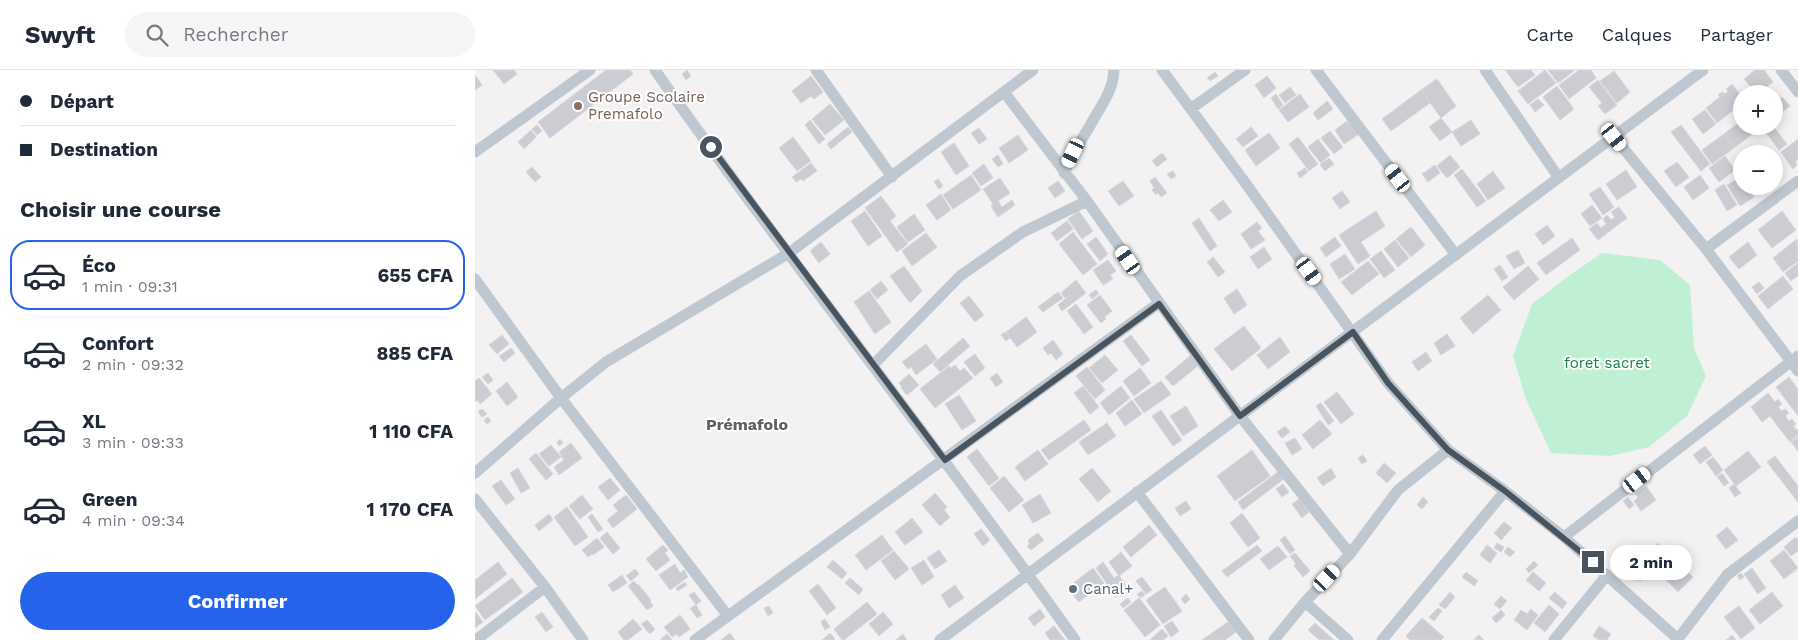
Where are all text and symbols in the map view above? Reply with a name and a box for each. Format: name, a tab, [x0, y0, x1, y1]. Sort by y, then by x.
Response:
search box	[125, 12, 475, 57]
text: Swyft	[25, 21, 95, 49]
icon: search	[143, 21, 171, 49]
text: Rechercher	[183, 23, 288, 46]
text: Carte	[1526, 24, 1574, 45]
text: Calques	[1602, 24, 1672, 45]
text: Partager	[1700, 24, 1773, 45]
map controls	[1733, 85, 1783, 195]
button: +	[1733, 85, 1783, 135]
place label: Groupe Scolaire Premafolo	[588, 88, 705, 123]
text: Départ	[50, 90, 114, 113]
marker: Groupe Scolaire Premafolo	[572, 100, 584, 112]
car	[1598, 121, 1629, 153]
route start	[700, 136, 722, 158]
car	[1059, 136, 1086, 170]
text: Destination	[50, 138, 158, 161]
button: −	[1733, 145, 1783, 195]
car	[1382, 162, 1413, 194]
text: Choisir une course	[20, 197, 221, 222]
car	[1113, 243, 1142, 277]
icon: car	[22, 253, 67, 298]
text: Éco	[82, 254, 116, 277]
car	[1294, 254, 1323, 288]
text: 655 CFA	[377, 264, 453, 287]
text: 1 min · 09:31	[82, 277, 178, 296]
icon: car	[22, 331, 67, 376]
text: Confort	[82, 332, 153, 355]
text: 885 CFA	[376, 342, 453, 365]
park label: foret sacret	[1564, 354, 1651, 372]
text: 2 min · 09:32	[82, 355, 184, 374]
icon: car	[22, 409, 67, 454]
text: XL	[82, 410, 106, 433]
district label: Prémafolo	[706, 415, 788, 434]
text: 1 110 CFA	[369, 420, 453, 443]
text: 3 min · 09:33	[82, 433, 184, 452]
car	[1620, 465, 1653, 495]
icon: car	[22, 487, 67, 532]
text: Green	[82, 488, 138, 511]
text: 1 170 CFA	[366, 498, 453, 521]
text: 4 min · 09:34	[82, 511, 185, 530]
callout: 2 min	[1611, 544, 1693, 580]
route end	[1582, 551, 1604, 573]
text: 2 min	[1629, 553, 1673, 572]
car	[1311, 562, 1342, 594]
button: Confirmer	[20, 572, 455, 630]
place label: Canal+	[1083, 580, 1133, 598]
marker: Canal+	[1067, 583, 1079, 595]

